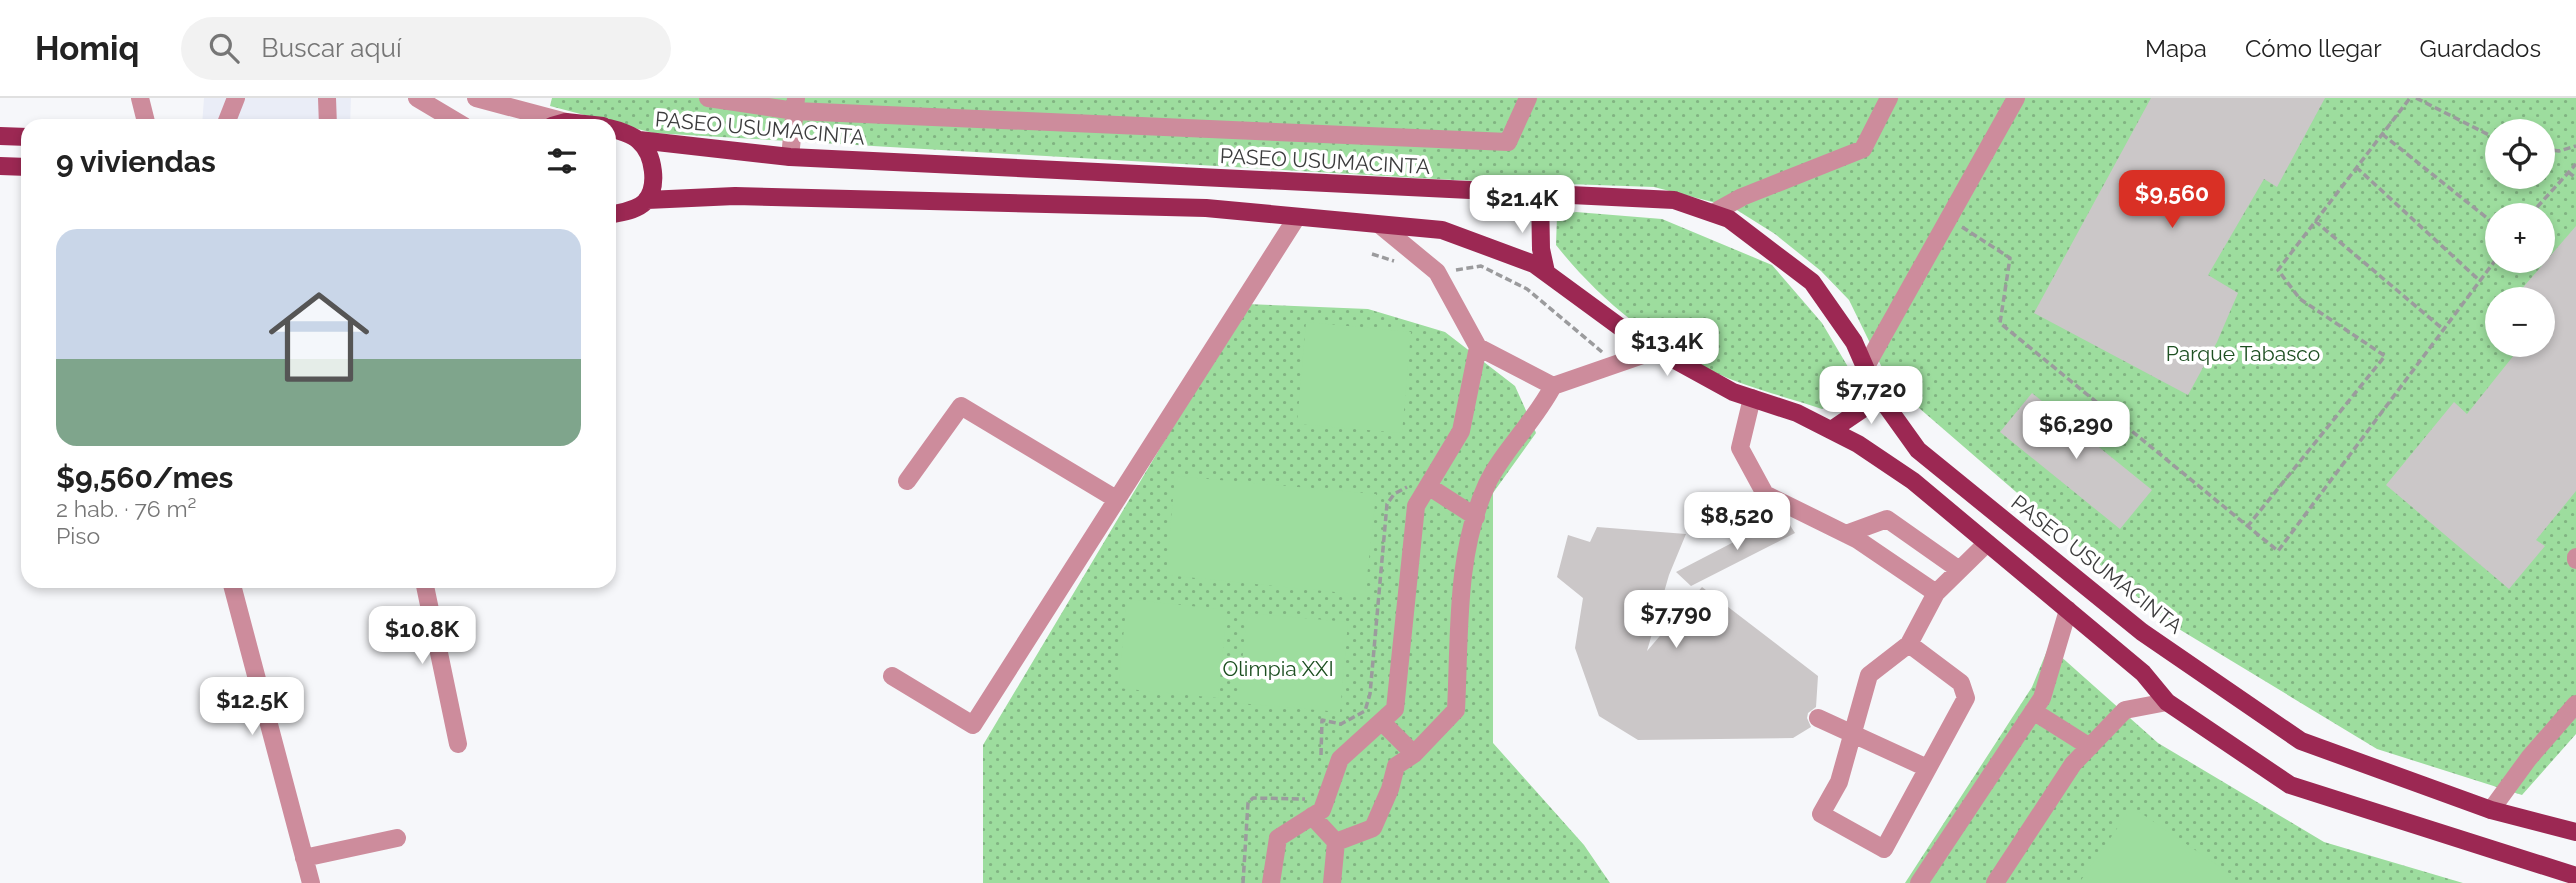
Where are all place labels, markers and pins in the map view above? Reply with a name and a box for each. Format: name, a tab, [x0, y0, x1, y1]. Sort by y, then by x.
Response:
pin: $9,560	[2115, 170, 2229, 230]
pin: $21.4K	[1465, 176, 1579, 235]
pin: $13.4K	[1610, 318, 1724, 378]
pin: $7,720	[1814, 366, 1928, 426]
pin: $6,290	[2019, 402, 2133, 461]
pin: $8,520	[1680, 492, 1794, 552]
pin: $7,790	[1619, 590, 1733, 650]
pin: $10.8K	[365, 606, 479, 666]
pin: $12.5K	[195, 678, 309, 737]

